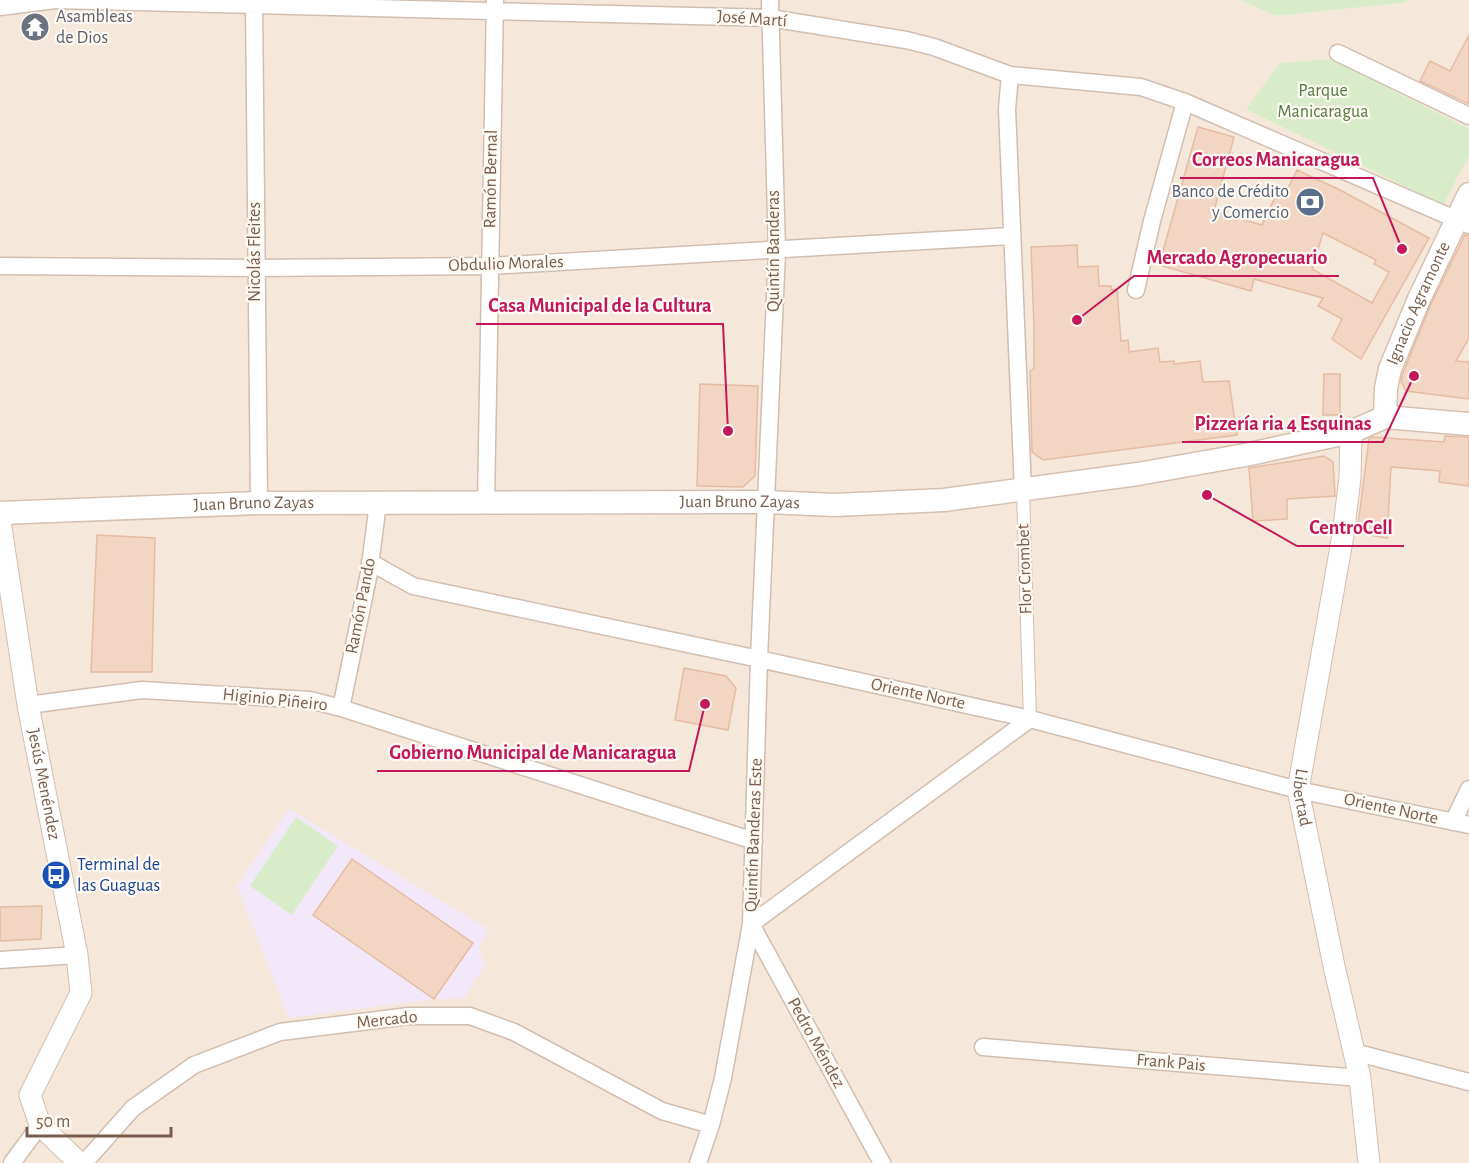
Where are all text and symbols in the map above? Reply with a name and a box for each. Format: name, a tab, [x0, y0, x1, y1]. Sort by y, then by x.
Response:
place label: Asambleas de Dios	[56, 8, 133, 47]
street label: José Martí	[716, 8, 788, 30]
temple icon: Asambleas de Dios	[19, 11, 51, 43]
park label: Parque Manicaragua	[1278, 82, 1368, 121]
street label: Ramón Bernal	[481, 129, 501, 229]
callout: Correos Manicaragua	[1180, 140, 1373, 178]
text: Correos Manicaragua	[1192, 150, 1360, 170]
place label: Banco de Crédito y Comercio	[1171, 183, 1289, 222]
bank icon: Banco de Crédito y Comercio	[1294, 186, 1326, 218]
street label: Quintín Banderas	[765, 190, 783, 312]
street label: Nicolás Fleites	[246, 202, 264, 302]
callout: Mercado Agropecuario	[1134, 238, 1339, 276]
street label: Ignacio Agramonte	[1384, 239, 1454, 368]
text: Mercado Agropecuario	[1147, 248, 1328, 268]
street label: Obdulio Morales	[448, 253, 564, 275]
callout: Casa Municipal de la Cultura	[476, 286, 723, 324]
text: Casa Municipal de la Cultura	[488, 296, 712, 316]
callout: Pizzería ria 4 Esquinas	[1182, 404, 1383, 442]
text: Pizzería ria 4 Esquinas	[1194, 414, 1372, 434]
street label: Juan Bruno Zayas	[680, 493, 800, 512]
street label: Juan Bruno Zayas	[193, 494, 314, 515]
callout: CentroCell	[1297, 508, 1404, 546]
text: CentroCell	[1309, 518, 1393, 538]
street label: Flor Crombet	[1014, 523, 1036, 615]
street label: Ramón Pando	[343, 556, 379, 656]
street label: Oriente Norte	[869, 675, 967, 713]
street label: Higinio Piñeiro	[222, 686, 329, 714]
street label: Jesús Menéndez	[24, 727, 63, 842]
callout: Gobierno Municipal de Manicaragua	[377, 733, 689, 771]
text: Gobierno Municipal de Manicaragua	[389, 743, 677, 763]
street label: Quintín Banderas Este	[742, 758, 766, 912]
street label: Libertad	[1289, 767, 1314, 828]
street label: Oriente Norte	[1342, 790, 1440, 828]
place label: Terminal de las Guaguas	[77, 856, 160, 895]
bus stop icon: Terminal de las Guaguas	[40, 859, 72, 891]
street label: Pedro Méndez	[784, 995, 848, 1091]
street label: Mercado	[356, 1008, 419, 1032]
street label: Frank Pais	[1136, 1051, 1206, 1075]
scale bar	[27, 1100, 171, 1138]
text: 50 m	[36, 1113, 70, 1131]

